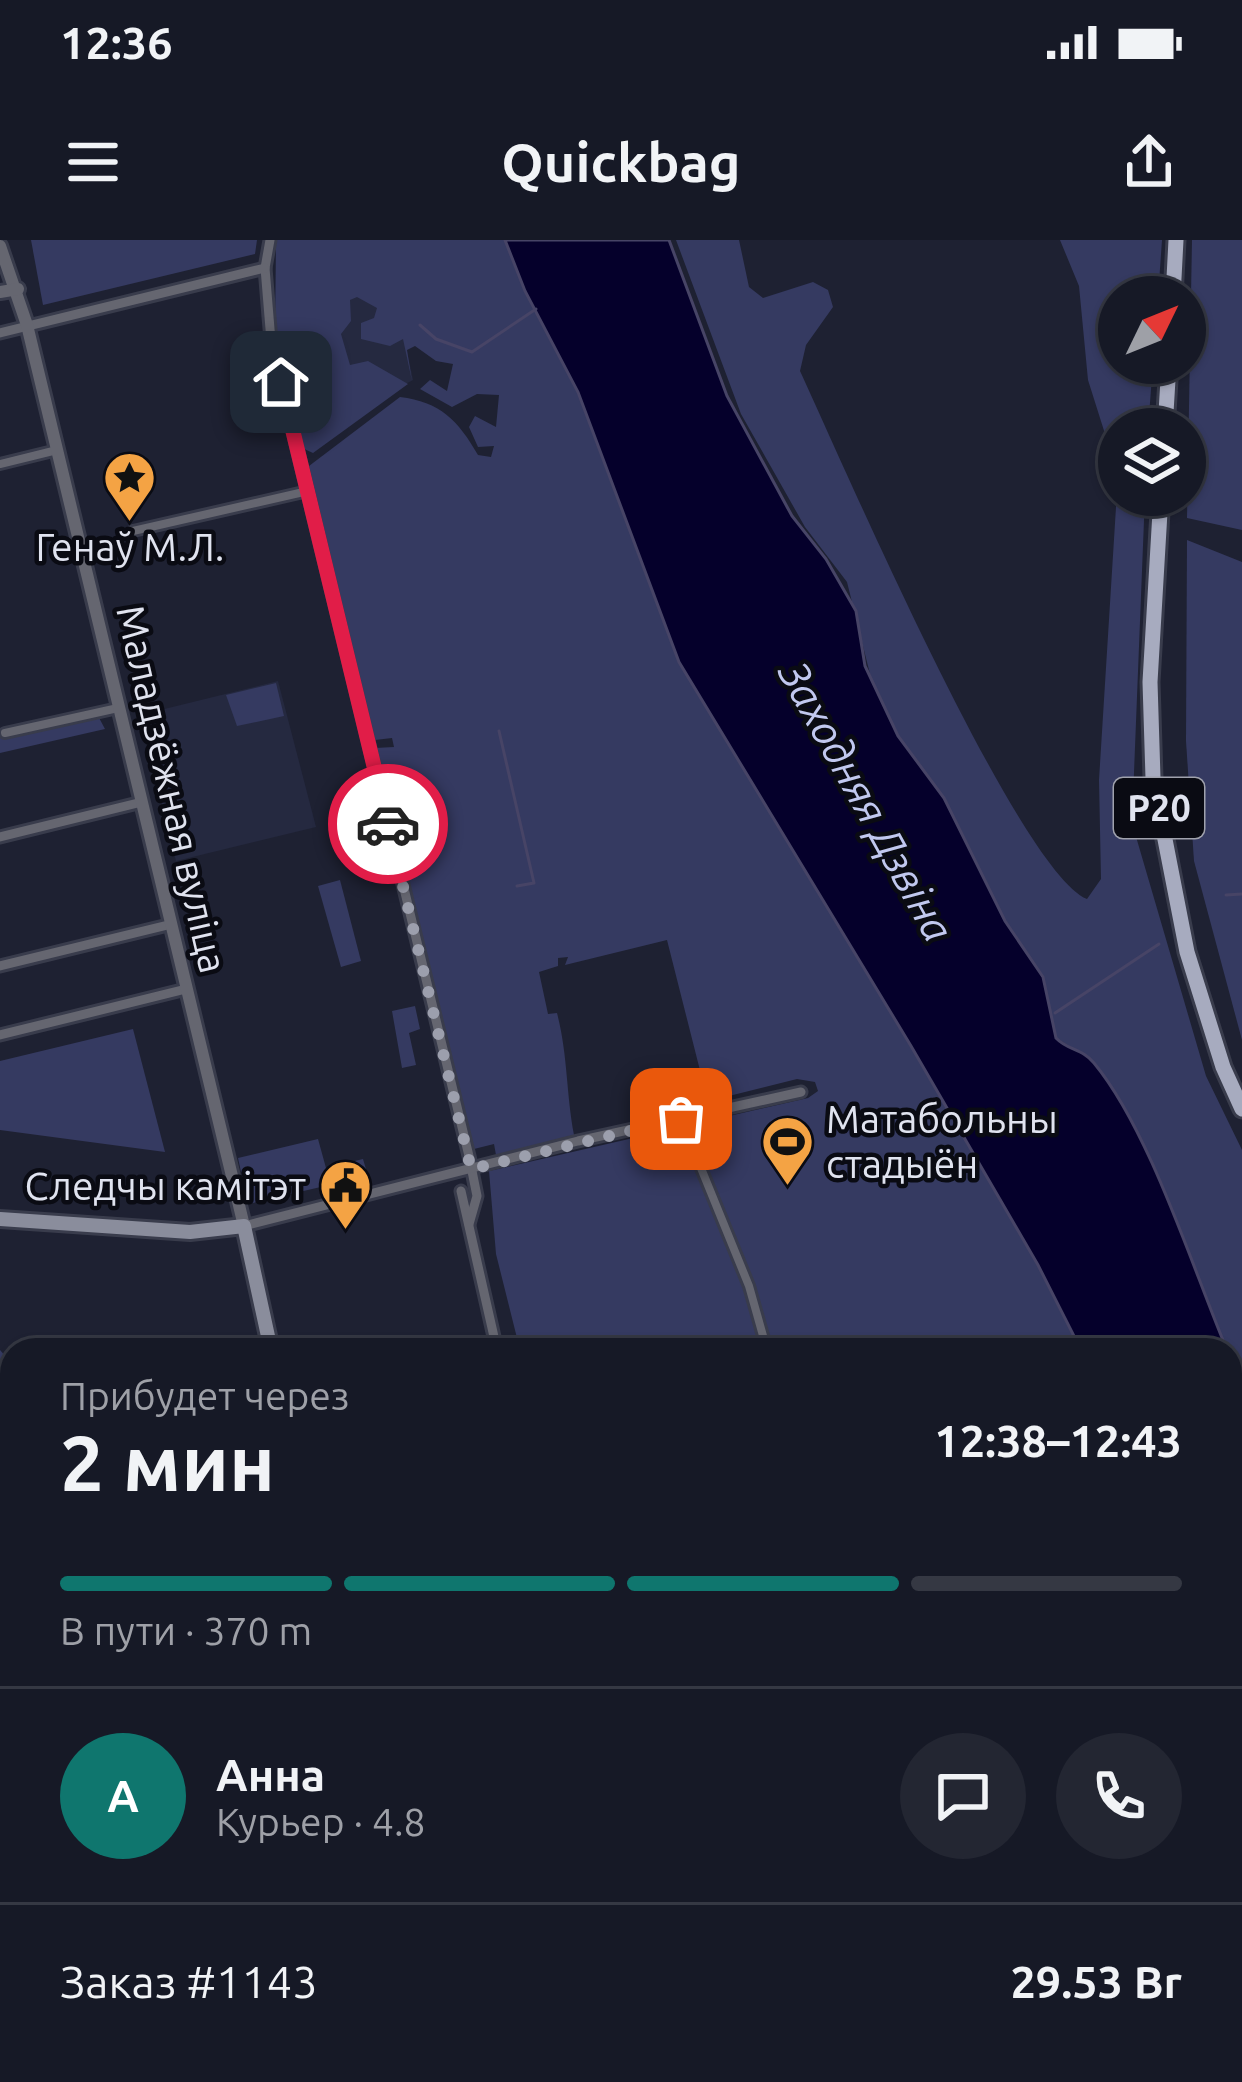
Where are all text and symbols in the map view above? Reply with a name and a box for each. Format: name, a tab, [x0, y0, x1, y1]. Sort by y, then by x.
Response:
text: 12:36	[60, 17, 173, 68]
icon: menu	[60, 129, 126, 195]
icon: share	[1116, 129, 1182, 195]
text: Quickbag	[501, 132, 741, 192]
north arrow	[1098, 276, 1206, 384]
map controls	[1098, 276, 1206, 516]
pin	[230, 331, 332, 433]
icon: home	[248, 349, 314, 415]
button: layers	[1098, 408, 1206, 516]
place icon: Генаў М.Л.	[102, 449, 158, 523]
place label: Генаў М.Л.	[36, 525, 224, 568]
street label: Маладзёжная вуліца	[109, 601, 236, 977]
water label: Заходняя Дзвіна	[770, 652, 963, 949]
courier	[328, 764, 448, 884]
road number: Р20	[1114, 778, 1204, 838]
icon: car	[355, 791, 421, 857]
pin	[630, 1068, 732, 1170]
icon: bag	[648, 1086, 714, 1152]
place label: Матабольны стадыён	[826, 1097, 1058, 1185]
sports icon: Матабольны стадыён	[759, 1113, 815, 1187]
public building icon: Следчы камітэт	[317, 1158, 373, 1232]
place label: Следчы камітэт	[24, 1164, 306, 1207]
text: Прибудет через	[60, 1374, 349, 1417]
text: 12:38–12:43	[934, 1415, 1182, 1466]
text: 2 мин	[60, 1418, 275, 1506]
text: В пути · 370 m	[60, 1609, 312, 1652]
button: chat	[900, 1733, 1026, 1859]
button: phone	[1056, 1733, 1182, 1859]
text: Анна	[216, 1749, 325, 1800]
text: А	[107, 1770, 139, 1821]
text: Курьер · 4.8	[216, 1800, 426, 1843]
text: Заказ #1143	[60, 1956, 318, 2007]
text: 29.53 Br	[1010, 1956, 1182, 2007]

